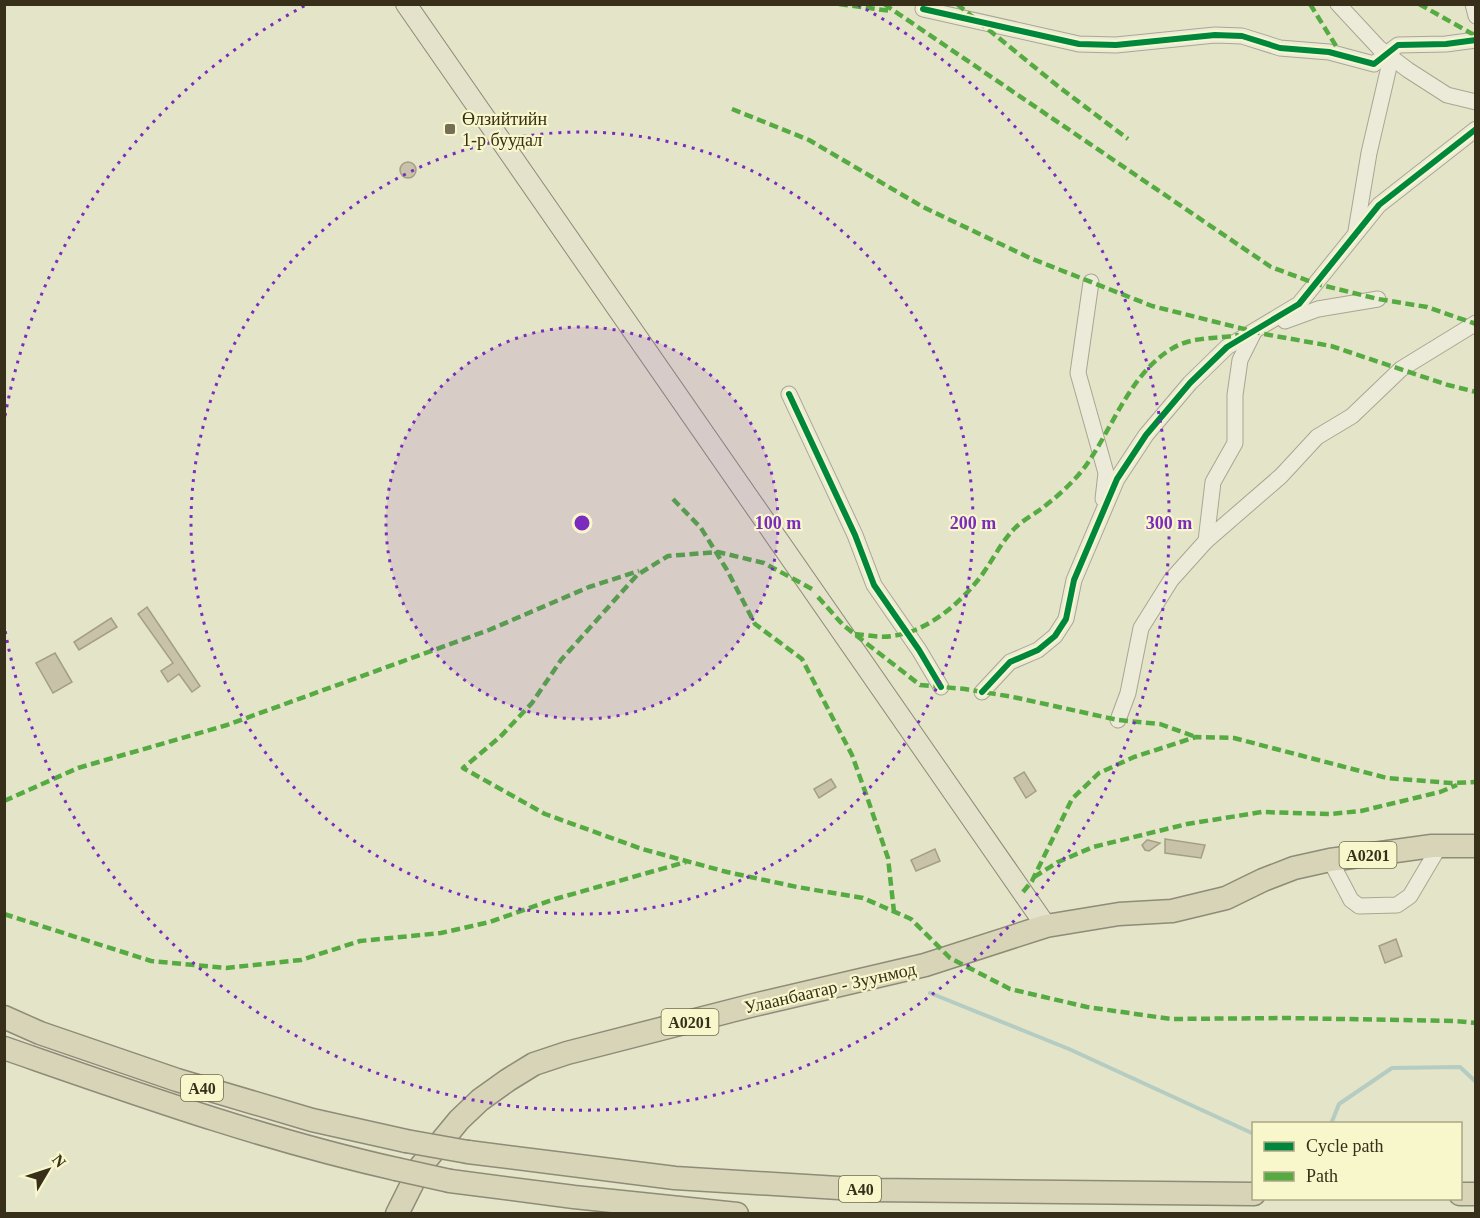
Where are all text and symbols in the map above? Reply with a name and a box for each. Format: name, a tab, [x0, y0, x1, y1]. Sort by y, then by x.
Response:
place label: Өлзийтийн 1-р буудал	[462, 109, 547, 150]
marker: Өлзийтийн 1-р буудал	[443, 122, 457, 136]
centre of rings	[572, 513, 592, 533]
text: 100 m	[755, 513, 801, 533]
text: 200 m	[950, 513, 996, 533]
text: 300 m	[1146, 513, 1192, 533]
road number: A0201	[1340, 842, 1396, 868]
street label: Улаанбаатар - Зуунмод	[742, 958, 918, 1018]
road number: A0201	[662, 1009, 718, 1035]
road number: A40	[181, 1075, 223, 1101]
legend	[1252, 1122, 1462, 1200]
text: Cycle path	[1306, 1136, 1383, 1156]
north arrow	[18, 1140, 78, 1200]
text: N	[49, 1151, 70, 1171]
text: Path	[1306, 1166, 1338, 1186]
road number: A40	[839, 1176, 881, 1202]

